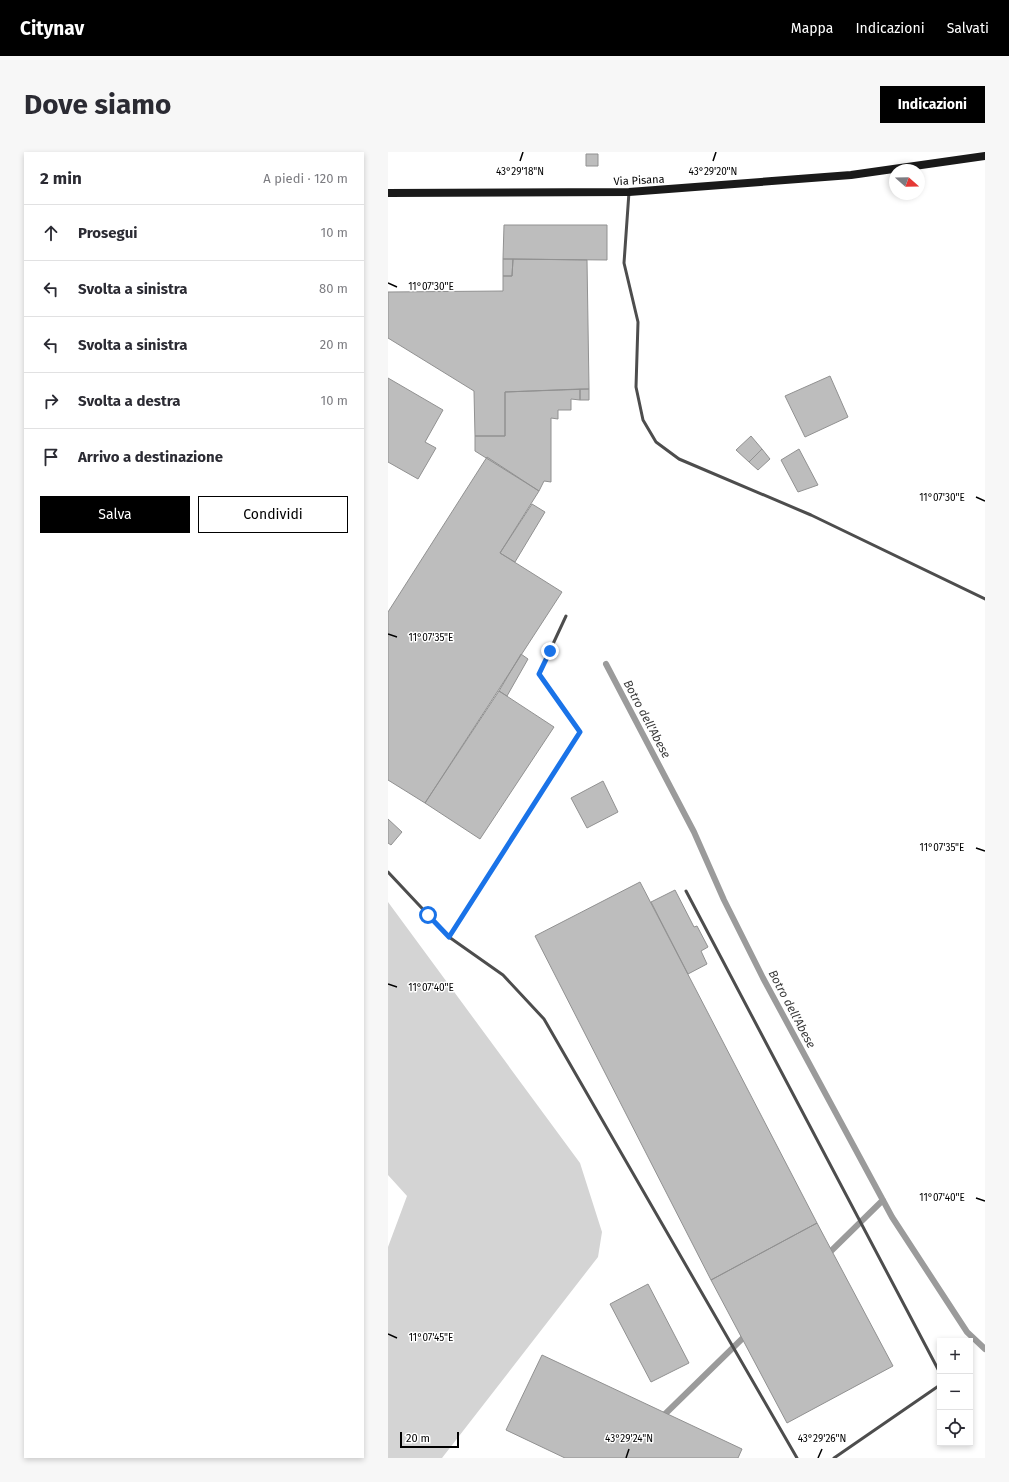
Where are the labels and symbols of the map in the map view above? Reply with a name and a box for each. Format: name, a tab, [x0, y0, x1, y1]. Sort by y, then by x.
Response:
north arrow	[889, 164, 925, 200]
text: 43°29'18"N	[496, 166, 544, 178]
text: 43°29'20"N	[689, 166, 737, 178]
street label: Via Pisana	[613, 173, 665, 188]
text: 11°07'30"E	[408, 281, 454, 293]
text: 11°07'30"E	[919, 492, 965, 504]
text: 11°07'35"E	[409, 632, 453, 644]
route end	[541, 642, 559, 660]
water label: Botro dell'Abese	[621, 678, 673, 760]
text: 11°07'35"E	[920, 842, 964, 854]
route start	[419, 906, 437, 924]
water label: Botro dell'Abese	[766, 968, 818, 1050]
text: 11°07'40"E	[408, 982, 454, 994]
text: 11°07'40"E	[919, 1192, 965, 1204]
text: 11°07'45"E	[409, 1332, 453, 1344]
scale bar	[400, 1430, 459, 1449]
text: 43°29'24"N	[605, 1433, 653, 1445]
text: 43°29'26"N	[798, 1433, 846, 1445]

